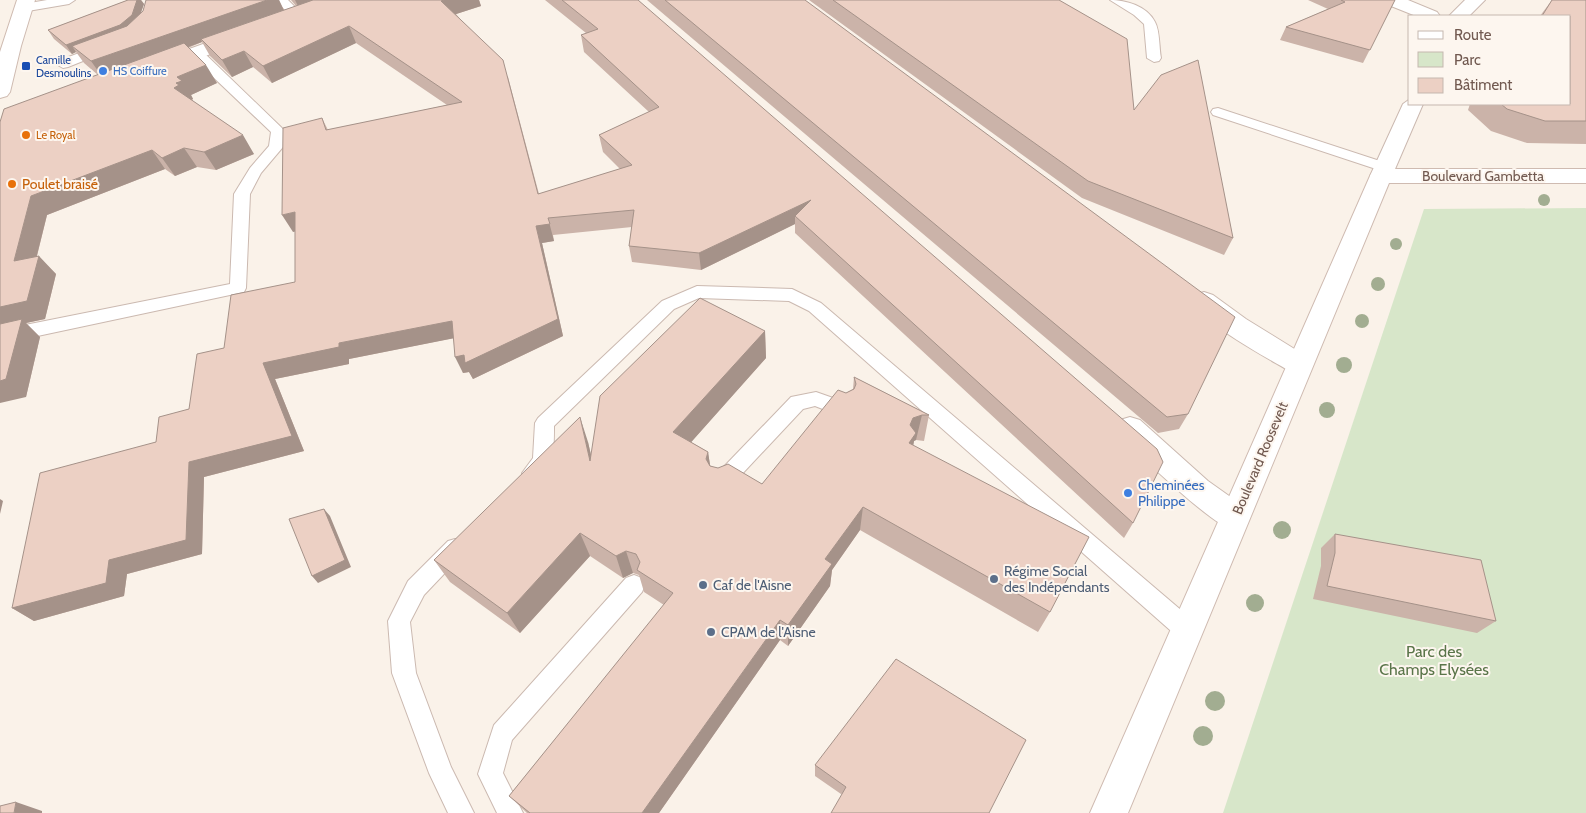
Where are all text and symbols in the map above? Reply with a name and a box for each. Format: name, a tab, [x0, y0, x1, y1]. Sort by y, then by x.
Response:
legend	[1408, 15, 1571, 105]
text: Route	[1454, 26, 1492, 44]
text: Parc	[1454, 51, 1481, 69]
place label: Camille Desmoulins	[36, 53, 92, 80]
marker: Camille Desmoulins	[20, 60, 32, 72]
place label: HS Coiffure	[113, 64, 167, 78]
marker: HS Coiffure	[97, 65, 109, 77]
text: Bâtiment	[1454, 76, 1512, 94]
place label: Le Royal	[36, 128, 76, 142]
marker: Le Royal	[20, 129, 32, 141]
street label: Boulevard Gambetta	[1422, 167, 1544, 185]
place label: Poulet braisé	[22, 175, 98, 193]
marker: Poulet braisé	[6, 178, 18, 190]
street label: Boulevard Roosevelt	[1228, 399, 1292, 517]
place label: Cheminées Philippe	[1138, 476, 1205, 510]
marker: Cheminées Philippe	[1122, 487, 1134, 499]
place label: Régime Social des Indépendants	[1004, 562, 1110, 596]
marker: Régime Social des Indépendants	[988, 573, 1000, 585]
place label: Caf de l'Aisne	[713, 576, 792, 594]
marker: Caf de l'Aisne	[697, 579, 709, 591]
place label: CPAM de l'Aisne	[721, 623, 816, 641]
marker: CPAM de l'Aisne	[705, 626, 717, 638]
park label: Parc des Champs Elysées	[1379, 642, 1489, 679]

